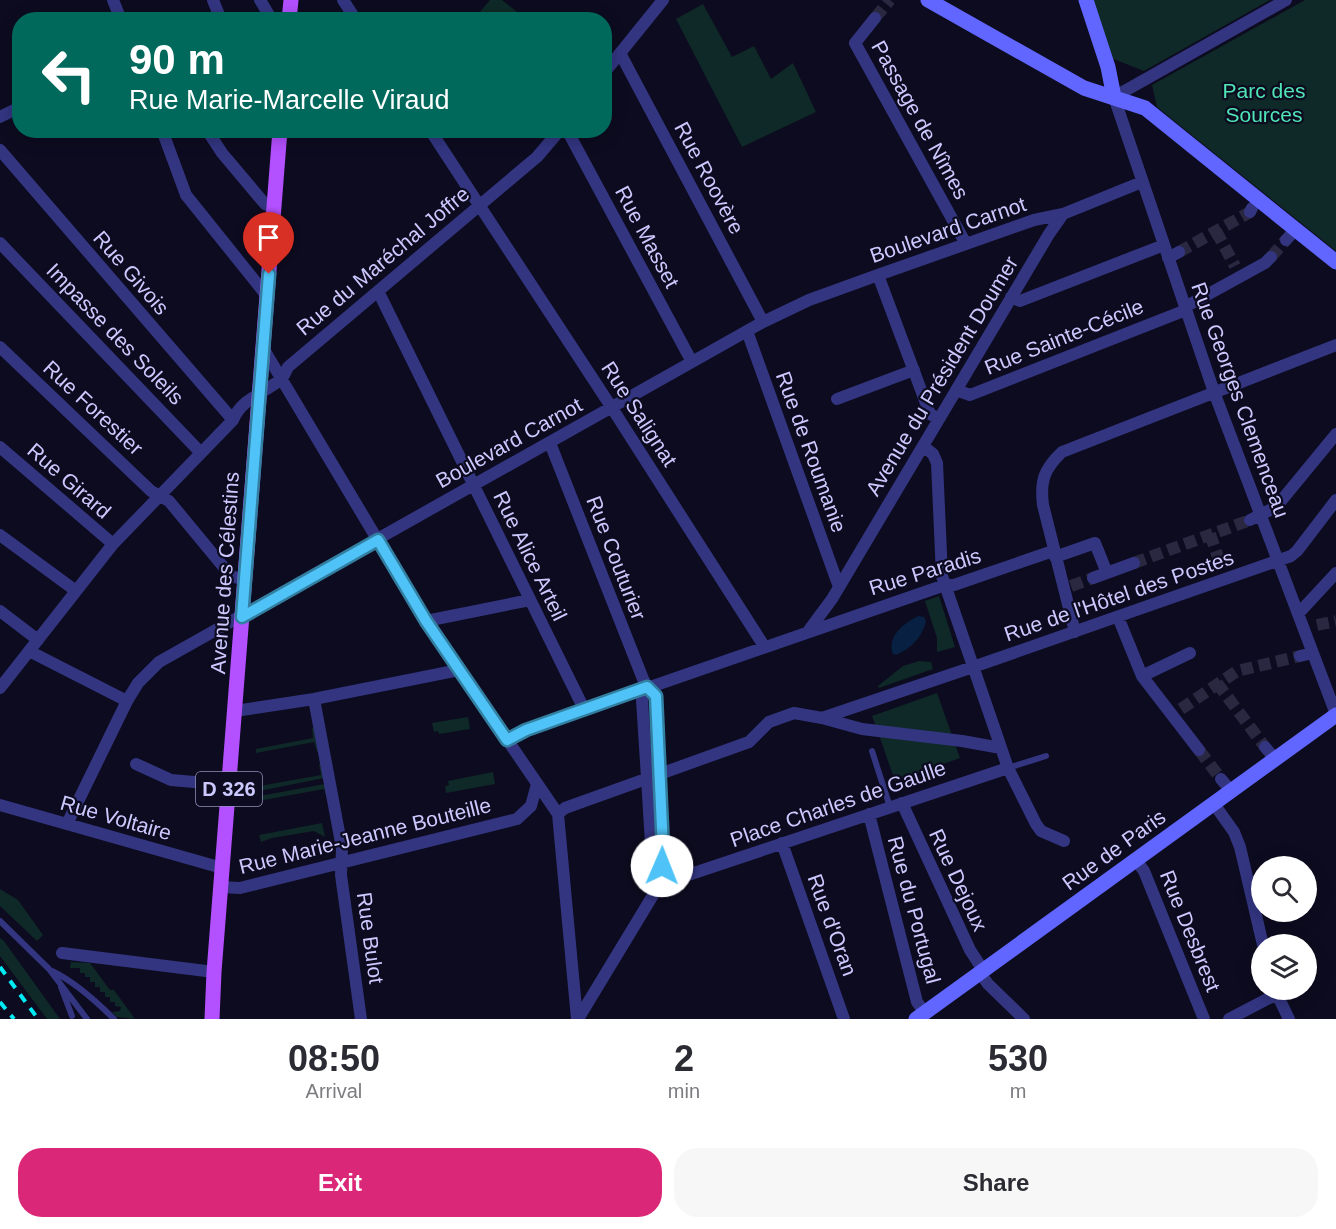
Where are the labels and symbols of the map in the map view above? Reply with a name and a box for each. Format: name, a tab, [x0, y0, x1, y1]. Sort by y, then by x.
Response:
street label: Passage de Nîmes	[867, 37, 974, 203]
park label: Parc des Sources	[1223, 79, 1305, 126]
street label: Rue Roovère	[670, 118, 749, 238]
street label: Rue du Maréchal Joffre	[292, 182, 474, 339]
street label: Rue Masset	[611, 182, 684, 292]
street label: Boulevard Carnot	[867, 192, 1029, 267]
pin	[243, 212, 294, 274]
street label: Rue Givois	[89, 226, 174, 319]
street label: Avenue du Président Doumer	[861, 252, 1022, 500]
street label: Impasse des Soleils	[42, 258, 189, 409]
street label: Rue Georges Clemenceau	[1187, 279, 1294, 521]
street label: Rue Sainte-Cécile	[981, 294, 1147, 379]
street label: Rue Forestier	[39, 356, 148, 459]
street label: Rue Salignat	[597, 357, 682, 471]
street label: Rue de Roumanie	[772, 368, 851, 535]
street label: Boulevard Carnot	[432, 393, 586, 492]
street label: Rue Girard	[23, 438, 116, 523]
street label: Avenue des Célestins	[206, 471, 243, 675]
street label: Rue Alice Arteil	[489, 487, 572, 624]
street label: Rue Couturier	[582, 493, 651, 623]
street label: Rue Paradis	[866, 544, 983, 599]
street label: Rue de l'Hôtel des Postes	[1001, 545, 1237, 646]
street label: Place Charles de Gaulle	[727, 756, 949, 851]
road number: D 326	[196, 772, 262, 806]
street label: Rue Voltaire	[58, 791, 174, 844]
street label: Rue Marie-Jeanne Bouteille	[236, 793, 493, 878]
street label: Rue de Paris	[1058, 805, 1170, 895]
street label: Rue Dejoux	[925, 825, 992, 935]
position arrow	[630, 834, 694, 898]
street label: Rue du Portugal	[884, 834, 945, 986]
street label: Rue Desbrest	[1156, 867, 1225, 995]
street label: Rue d'Oran	[803, 871, 862, 979]
street label: Rue Bulot	[353, 891, 388, 985]

